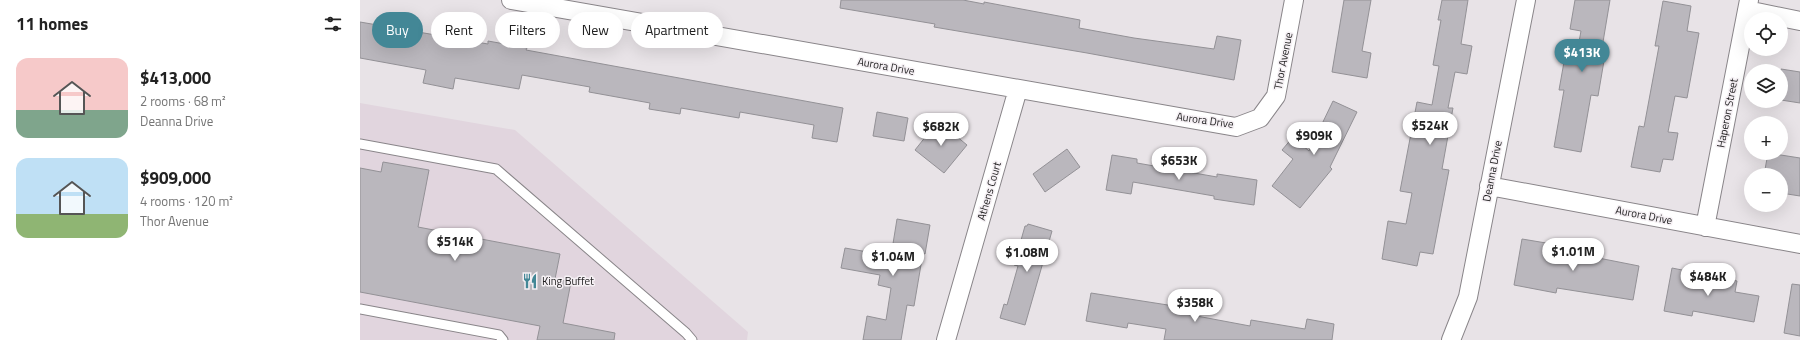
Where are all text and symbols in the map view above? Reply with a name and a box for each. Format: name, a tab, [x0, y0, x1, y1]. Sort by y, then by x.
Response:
text: 11 homes	[16, 11, 88, 37]
chip: Buy	[372, 12, 423, 48]
chip: Rent	[431, 12, 487, 48]
chip: Filters	[495, 12, 560, 48]
chip: New	[568, 12, 623, 48]
chip: Apartment	[631, 12, 723, 48]
map controls	[1744, 12, 1788, 212]
button: locate	[1744, 12, 1788, 56]
icon: filters	[322, 13, 344, 35]
street label: Thor Avenue	[1270, 31, 1296, 91]
pin: $413K	[1554, 39, 1610, 73]
text: $413K	[1564, 42, 1600, 62]
street label: Aurora Drive	[856, 53, 916, 79]
button: layers	[1744, 64, 1788, 108]
text: $413,000	[140, 65, 211, 91]
icon: home	[48, 74, 96, 122]
street label: Haperon Street	[1712, 77, 1742, 149]
text: 2 rooms · 68 m²	[140, 91, 226, 111]
street label: Aurora Drive	[1175, 108, 1235, 132]
text: Deanna Drive	[140, 111, 213, 131]
pin: $524K	[1402, 112, 1458, 146]
pin: $682K	[913, 113, 969, 147]
text: $524K	[1412, 115, 1448, 135]
text: $682K	[923, 116, 959, 136]
button: +	[1744, 116, 1788, 160]
pin: $909K	[1286, 122, 1342, 156]
text: $909K	[1296, 125, 1332, 145]
street label: Deanna Drive	[1478, 139, 1506, 203]
pin: $653K	[1151, 147, 1207, 181]
text: $653K	[1161, 150, 1197, 170]
street label: Athens Court	[973, 160, 1005, 222]
text: $909,000	[140, 165, 211, 191]
button: −	[1744, 168, 1788, 212]
icon: home	[48, 174, 96, 222]
text: 4 rooms · 120 m²	[140, 191, 233, 211]
street label: Aurora Drive	[1614, 202, 1674, 228]
text: Thor Avenue	[140, 211, 209, 231]
pin: $514K	[427, 228, 483, 262]
text: $514K	[437, 231, 473, 251]
pin: $1.01M	[1540, 238, 1606, 272]
pin: $1.08M	[994, 239, 1060, 273]
text: $1.01M	[1551, 241, 1595, 261]
text: $1.08M	[1005, 242, 1049, 262]
pin: $1.04M	[860, 243, 926, 277]
text: $1.04M	[871, 246, 915, 266]
pin: $484K	[1680, 263, 1736, 297]
text: $484K	[1690, 266, 1726, 286]
restaurant icon: King Buffet	[521, 272, 539, 290]
place label: King Buffet	[542, 273, 594, 289]
pin: $358K	[1167, 289, 1223, 323]
text: $358K	[1177, 292, 1213, 312]

